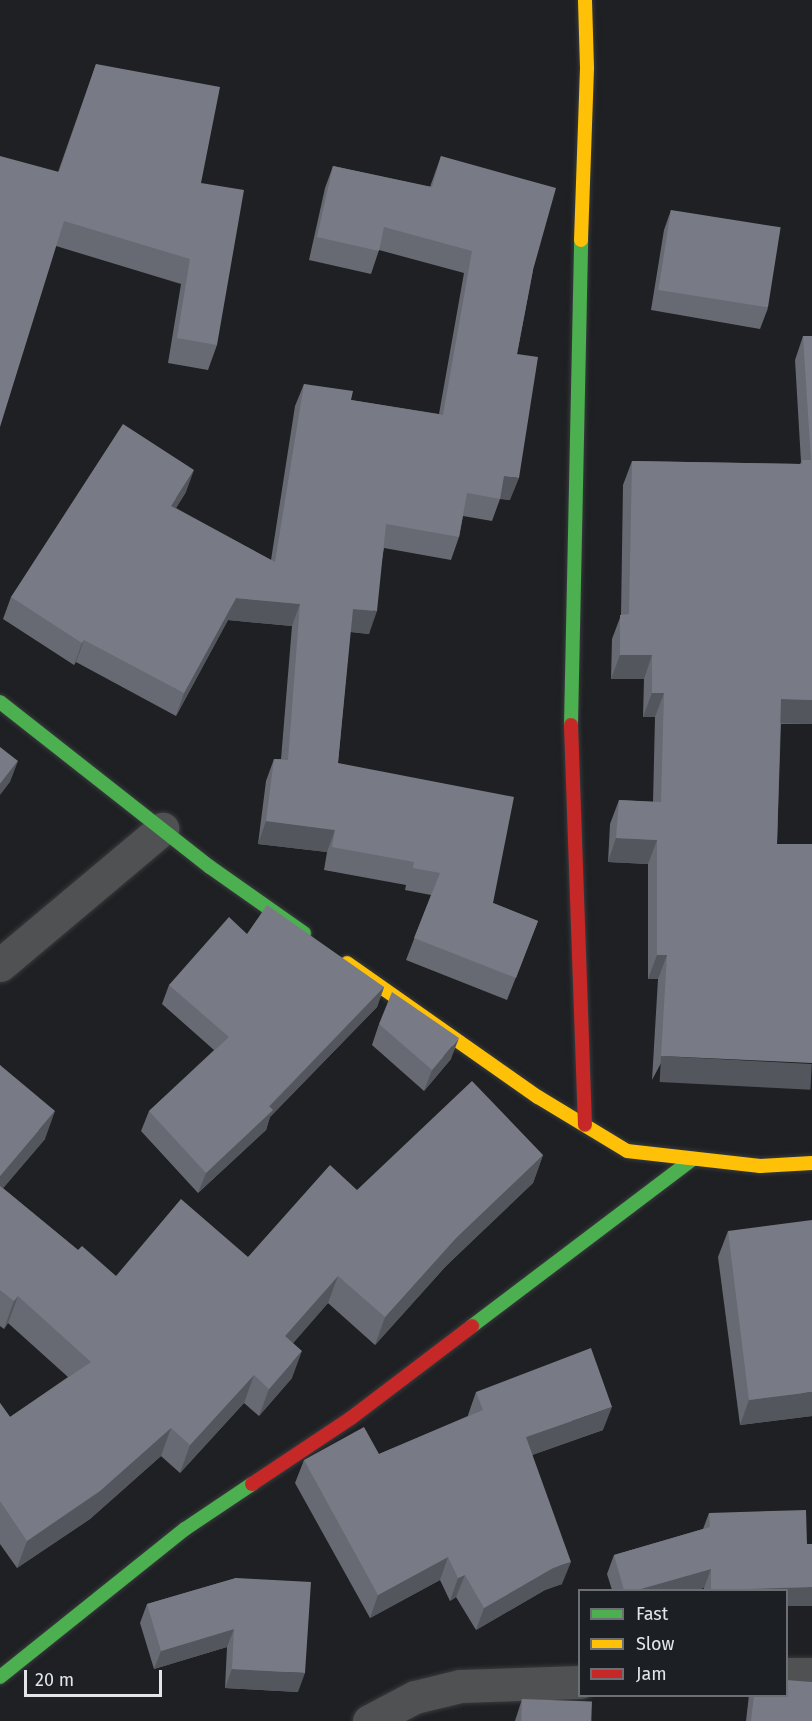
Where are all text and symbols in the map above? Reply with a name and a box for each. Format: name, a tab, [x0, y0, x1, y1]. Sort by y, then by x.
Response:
legend	[578, 1589, 788, 1697]
text: Fast	[636, 1603, 668, 1625]
text: Slow	[636, 1633, 674, 1655]
scale bar	[27, 1658, 165, 1696]
text: Jam	[636, 1663, 667, 1685]
text: 20 m	[35, 1669, 74, 1691]

